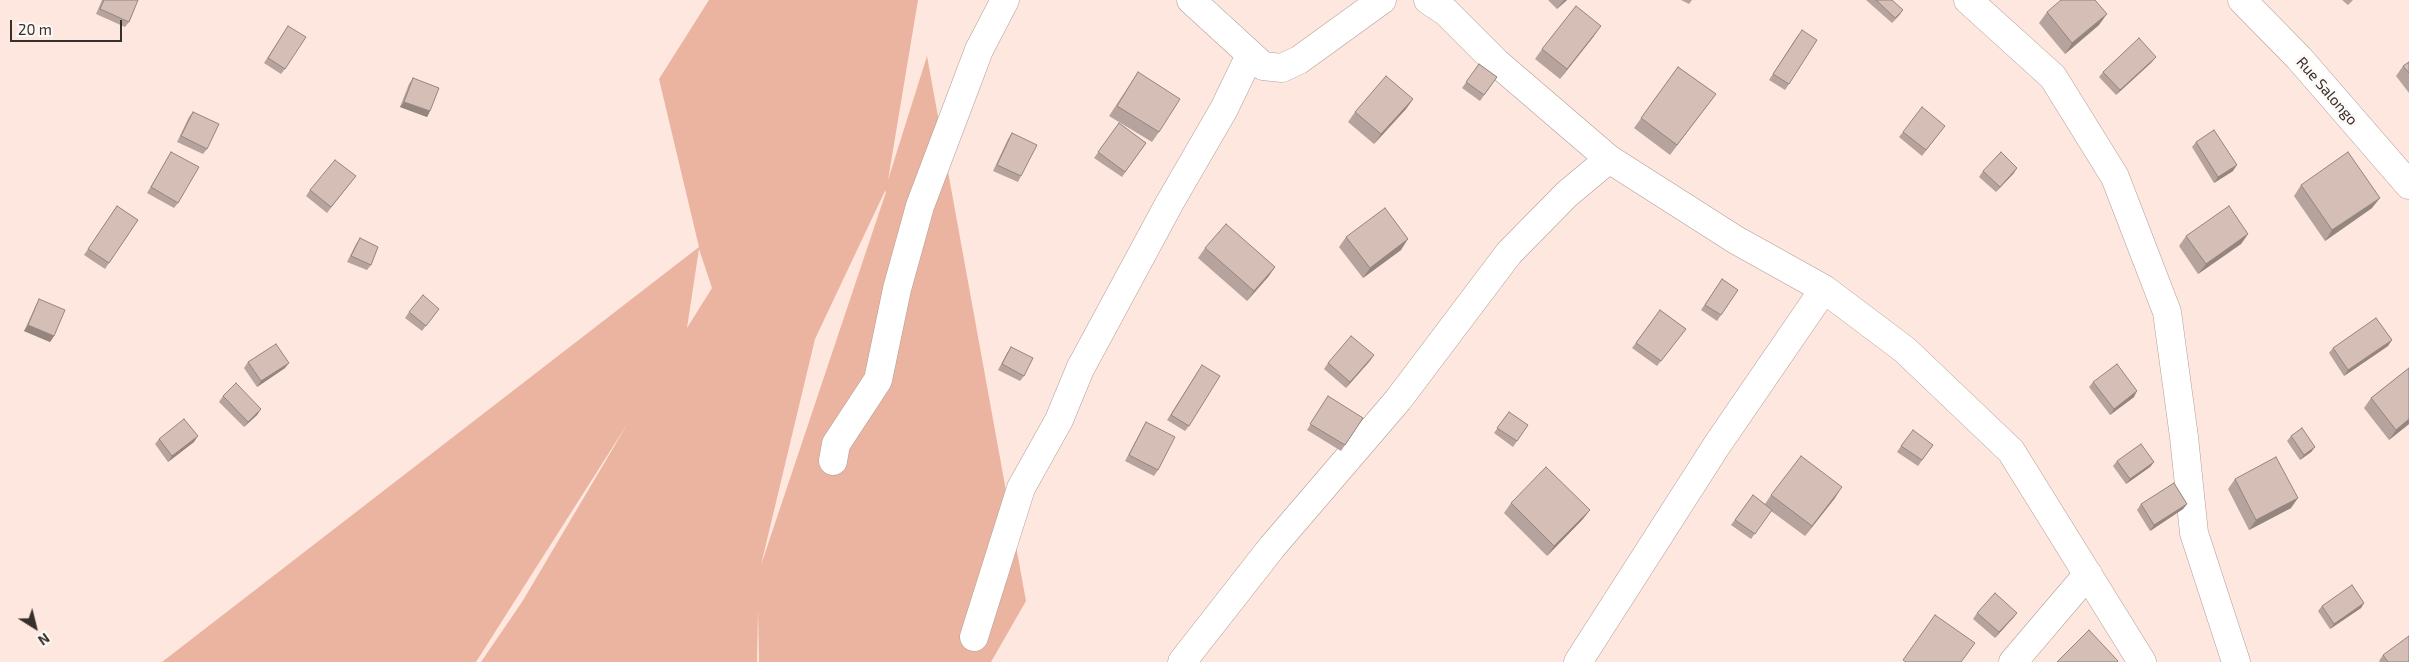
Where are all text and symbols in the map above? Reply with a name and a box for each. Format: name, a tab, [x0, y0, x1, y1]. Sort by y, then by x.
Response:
scale bar	[12, 10, 125, 42]
text: 20 m	[18, 20, 52, 38]
street label: Rue Salongo	[2293, 53, 2361, 129]
north arrow	[10, 602, 60, 652]
text: N	[35, 630, 53, 649]

